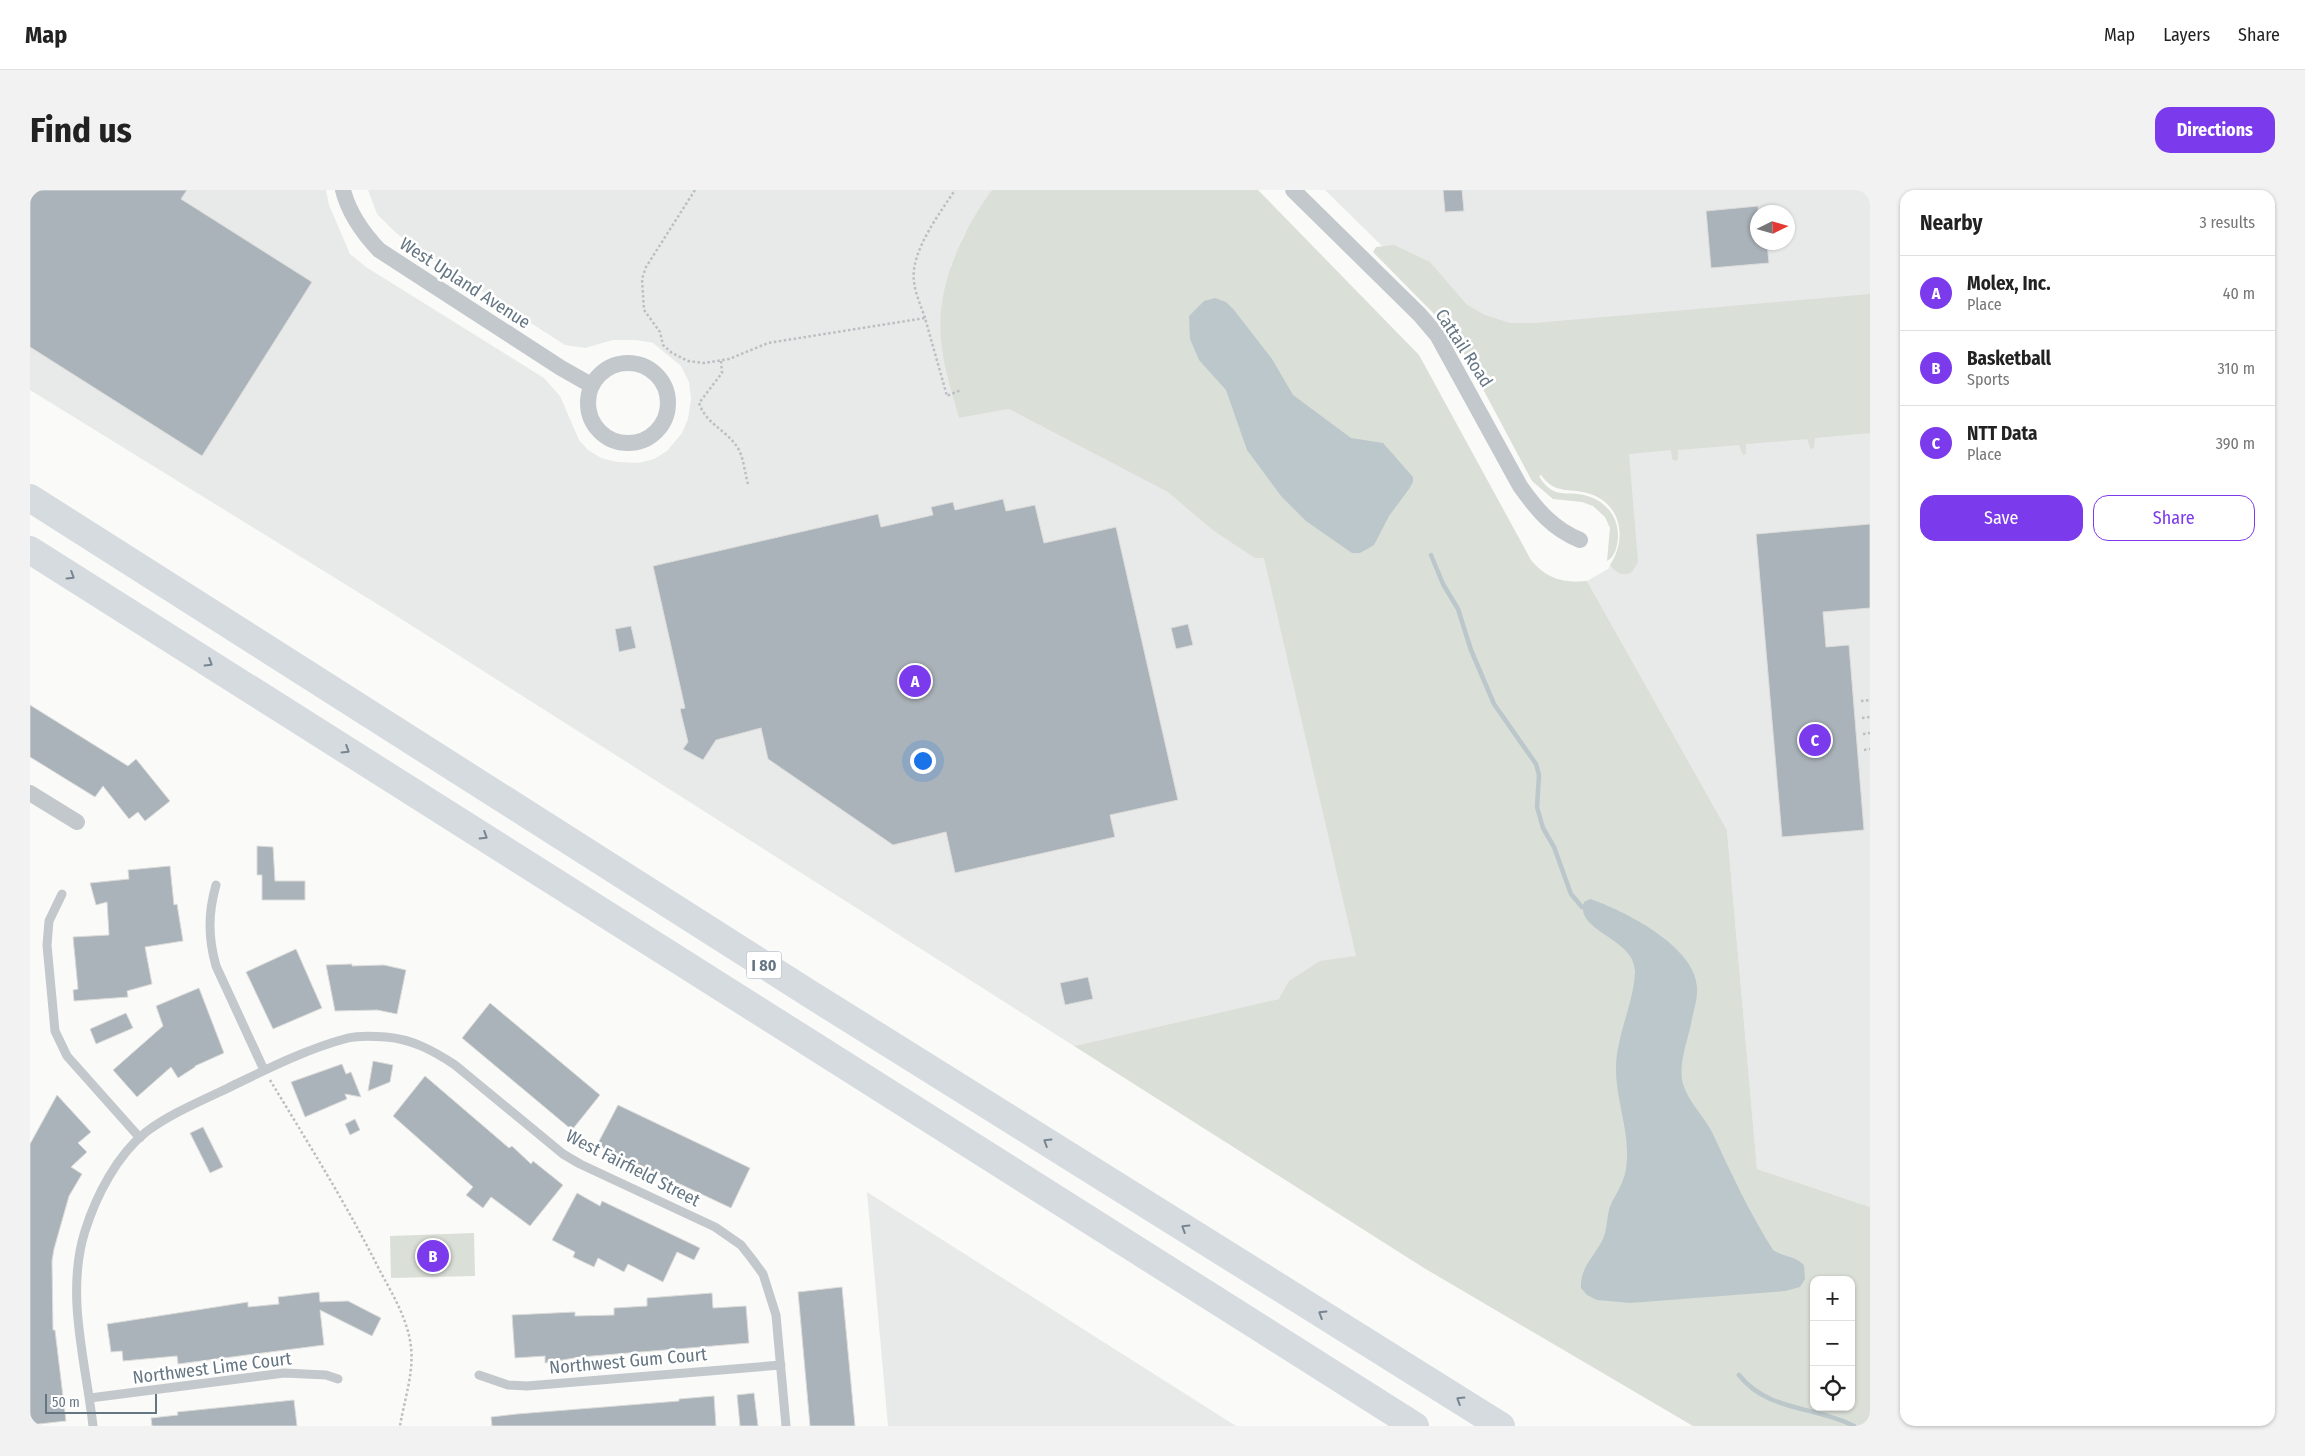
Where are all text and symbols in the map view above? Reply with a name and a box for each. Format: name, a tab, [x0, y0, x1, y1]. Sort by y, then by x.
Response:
text: Map	[25, 21, 67, 49]
text: Map	[2104, 24, 2135, 46]
text: Layers	[2163, 24, 2210, 46]
text: Share	[2238, 24, 2280, 46]
button: Directions	[2155, 107, 2275, 153]
text: Find us	[30, 109, 132, 151]
north arrow	[1750, 205, 1795, 250]
text: Nearby	[1920, 210, 1982, 236]
text: 3 results	[2199, 213, 2255, 232]
street label: West Upland Avenue	[396, 233, 534, 333]
text: Molex, Inc.	[1967, 272, 2051, 295]
text: A	[1932, 284, 1940, 303]
text: 40 m	[2223, 284, 2255, 303]
text: Place	[1967, 295, 2002, 314]
street label: Cattail Road	[1431, 305, 1497, 391]
text: Basketball	[1967, 347, 2051, 370]
text: B	[1932, 359, 1940, 378]
text: 310 m	[2218, 359, 2255, 378]
text: Sports	[1967, 370, 2010, 389]
text: NTT Data	[1967, 422, 2037, 445]
text: C	[1932, 434, 1940, 453]
text: 390 m	[2216, 434, 2255, 453]
text: Place	[1967, 445, 2002, 464]
button: Save	[1920, 495, 2083, 541]
button: Share	[2093, 495, 2255, 541]
one-way arrow	[66, 570, 75, 579]
one-way arrow	[203, 657, 212, 666]
pin: A	[899, 662, 931, 700]
pin: C	[1799, 721, 1831, 759]
one-way arrow	[341, 743, 350, 753]
your location	[910, 748, 936, 774]
one-way arrow	[478, 830, 487, 840]
road number: I 80	[746, 952, 782, 978]
street label: West Fairfield Street	[562, 1125, 704, 1211]
one-way arrow	[1043, 1138, 1052, 1148]
one-way arrow	[1181, 1224, 1190, 1234]
pin: B	[417, 1237, 449, 1275]
map controls	[1810, 1276, 1855, 1411]
button: +	[1810, 1276, 1855, 1321]
one-way arrow	[1319, 1310, 1328, 1320]
button: −	[1810, 1321, 1855, 1366]
street label: Northwest Gum Court	[548, 1343, 708, 1379]
street label: Northwest Lime Court	[131, 1347, 293, 1389]
button: locate	[1810, 1366, 1855, 1411]
scale bar	[45, 1391, 158, 1414]
text: 50 m	[52, 1394, 80, 1411]
one-way arrow	[1456, 1397, 1466, 1406]

